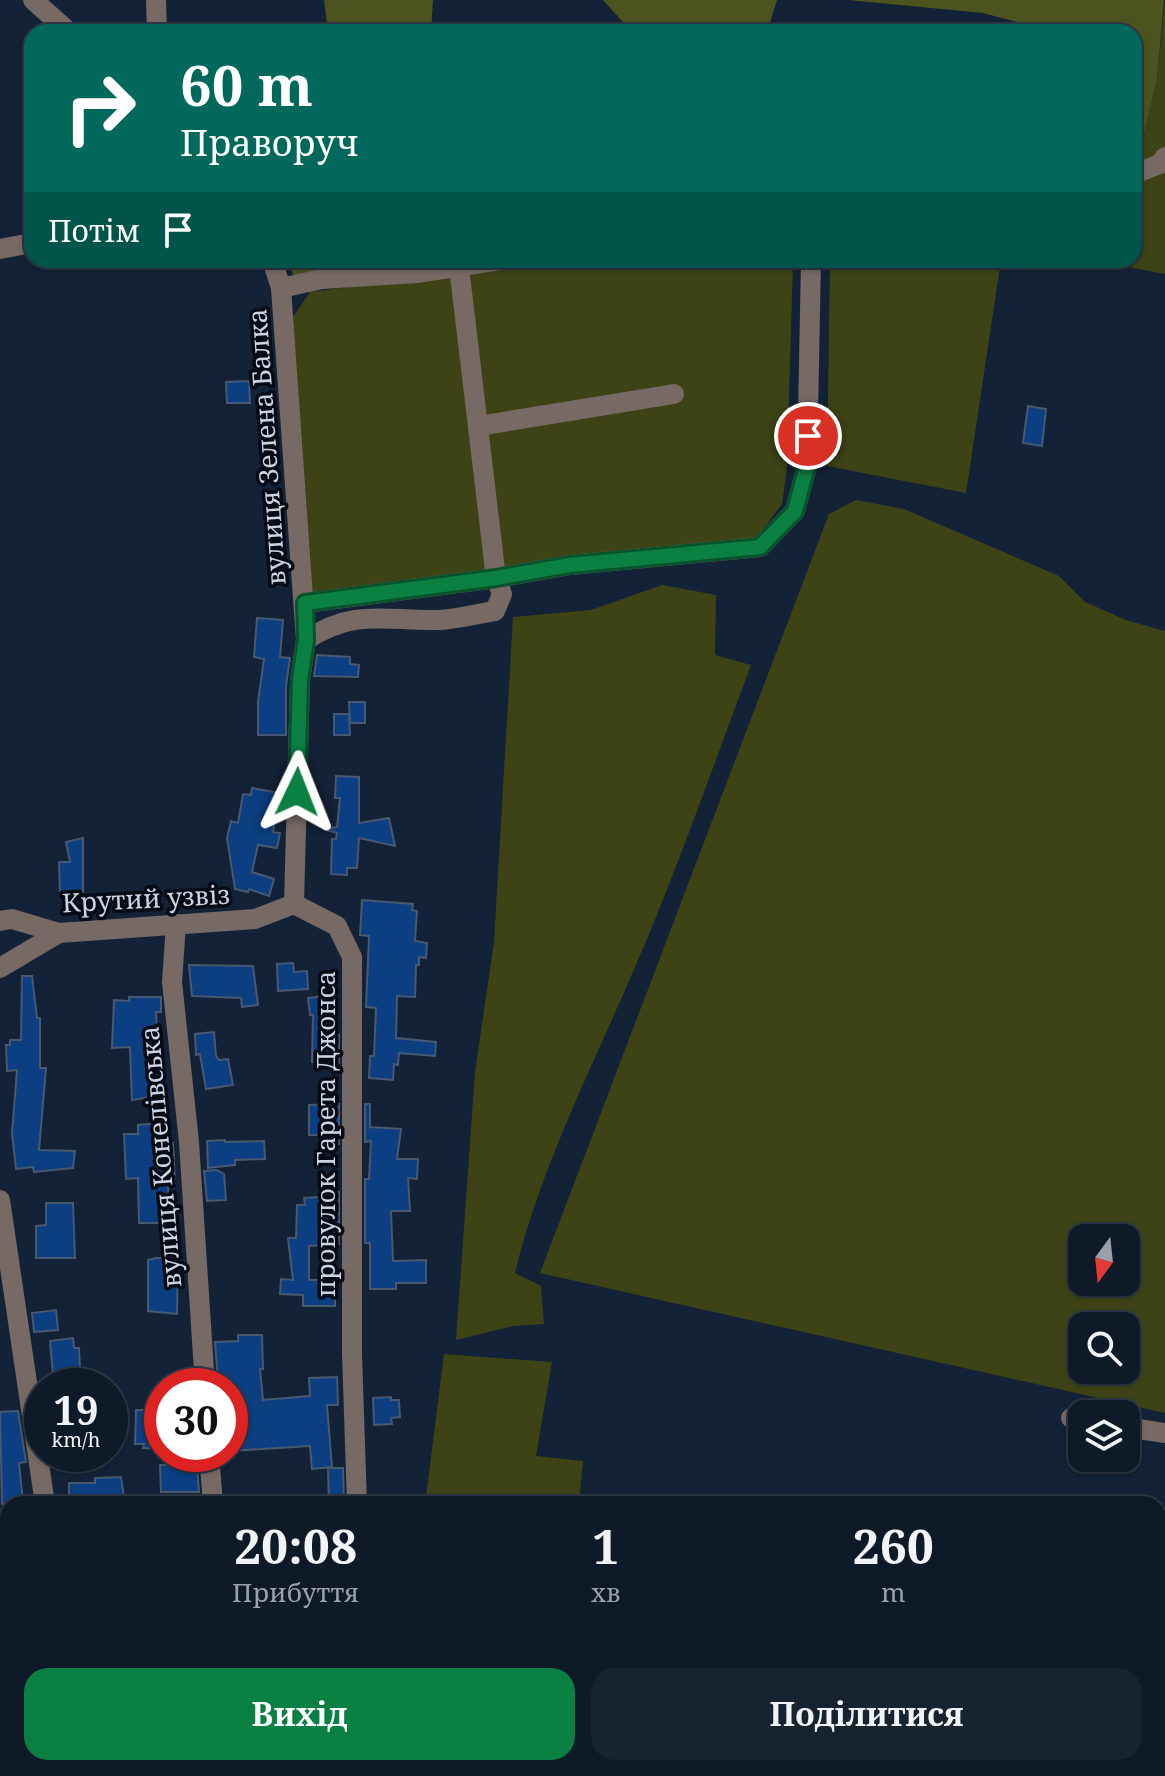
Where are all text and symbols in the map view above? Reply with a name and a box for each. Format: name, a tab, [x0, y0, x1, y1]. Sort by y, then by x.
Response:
text: 60 m	[180, 46, 313, 122]
icon: right	[48, 56, 152, 160]
text: Праворуч	[180, 118, 359, 167]
icon: arrive	[156, 208, 200, 252]
text: Потім	[48, 210, 140, 251]
street label: вулиця Зелена Балка	[238, 308, 294, 586]
pin	[774, 402, 842, 470]
icon: arrive	[786, 414, 830, 458]
position arrow	[255, 750, 339, 834]
street label: Крутий узвіз	[61, 876, 231, 920]
street label: провулок Гарета Джонса	[307, 971, 343, 1297]
street label: вулиця Конелівська	[131, 1025, 189, 1289]
north arrow	[1068, 1224, 1140, 1296]
map controls	[1068, 1224, 1140, 1472]
button: search	[1068, 1312, 1140, 1384]
speed limit sign: 30	[144, 1368, 248, 1472]
text: 19	[53, 1382, 99, 1437]
button: layers	[1068, 1400, 1140, 1472]
text: km/h	[51, 1426, 101, 1453]
text: 20:08	[234, 1513, 357, 1578]
text: 1	[592, 1513, 619, 1578]
text: 260	[853, 1513, 934, 1578]
text: Прибуття	[232, 1574, 359, 1610]
text: хв	[591, 1574, 620, 1610]
text: m	[881, 1574, 906, 1610]
button: Вихід	[24, 1668, 575, 1760]
button: Поділитися	[591, 1668, 1142, 1760]

